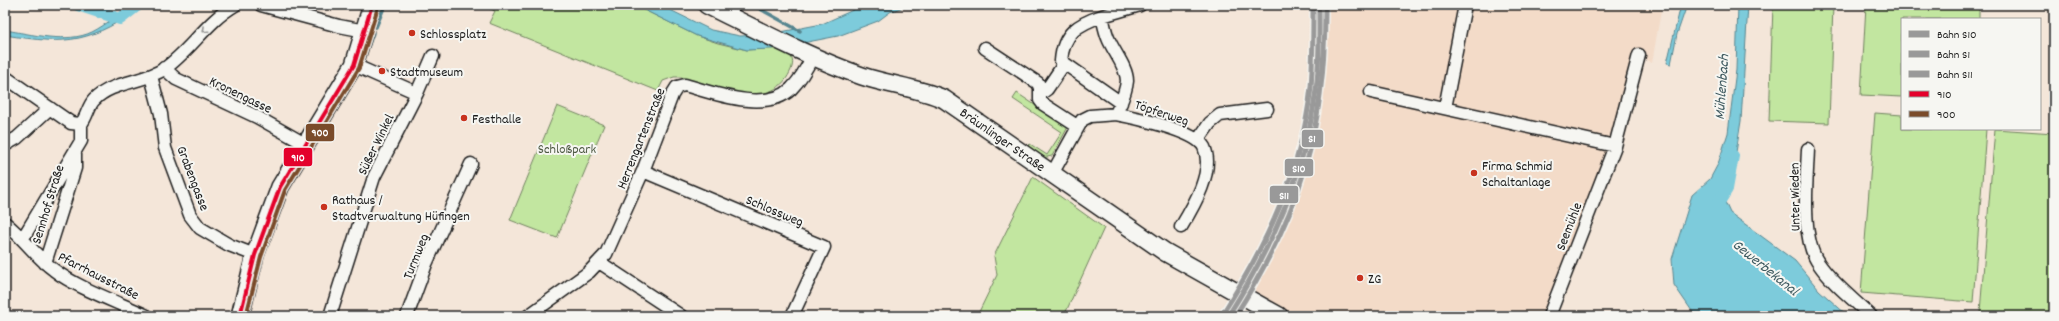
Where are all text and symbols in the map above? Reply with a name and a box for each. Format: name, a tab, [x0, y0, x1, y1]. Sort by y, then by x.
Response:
legend	[1901, 18, 2041, 130]
one-way arrow	[202, 25, 210, 33]
place label: Schlossplatz	[420, 25, 487, 45]
text: Bahn S10	[1937, 27, 1977, 44]
marker: Schlossplatz	[407, 28, 417, 38]
text: Bahn S1	[1937, 47, 1970, 64]
water label: Mühlenbach	[1710, 52, 1736, 121]
place label: Stadtmuseum	[390, 63, 463, 83]
marker: Stadtmuseum	[377, 66, 387, 76]
text: Bahn S11	[1937, 67, 1973, 84]
street label: Kronengasse	[205, 72, 275, 120]
street label: Herrengartenstraße	[612, 85, 671, 192]
text: 910	[1937, 87, 1952, 104]
street label: Töpferweg	[1132, 96, 1191, 132]
street label: Bräunlinger Straße	[955, 104, 1049, 178]
text: 900	[1937, 107, 1956, 124]
street label: Süßer Winkel	[353, 110, 400, 179]
place label: Festhalle	[472, 110, 521, 130]
marker: Festhalle	[459, 113, 469, 123]
line badge: 900	[305, 123, 335, 142]
text: 900	[311, 126, 329, 142]
line badge: S1	[1301, 129, 1324, 148]
text: S1	[1308, 132, 1316, 148]
park label: Schloßpark	[538, 140, 596, 160]
street label: Grabengasse	[171, 143, 214, 214]
line badge: 910	[283, 147, 313, 167]
text: 910	[291, 151, 305, 167]
place label: Firma Schmid Schaltanlage	[1482, 157, 1552, 193]
line badge: S10	[1284, 158, 1314, 177]
street label: Sennhof Straße	[27, 162, 70, 247]
text: S10	[1292, 162, 1306, 178]
street label: Unter Wieden	[1785, 162, 1807, 232]
marker: Firma Schmid Schaltanlage	[1469, 168, 1479, 178]
line badge: S11	[1269, 185, 1299, 204]
text: S11	[1279, 189, 1289, 205]
place label: Rathaus / Stadtverwaltung Hüfingen	[332, 191, 470, 227]
street label: Schlossweg	[742, 191, 806, 233]
street label: Seemühle	[1552, 200, 1588, 254]
marker: Rathaus / Stadtverwaltung Hüfingen	[319, 202, 329, 212]
street label: Turmweg	[399, 231, 435, 283]
water label: Gewerbekanal	[1727, 235, 1804, 303]
street label: Pfarrhausstraße	[54, 248, 142, 306]
place label: ZG	[1368, 270, 1381, 290]
marker: ZG	[1355, 273, 1365, 283]

